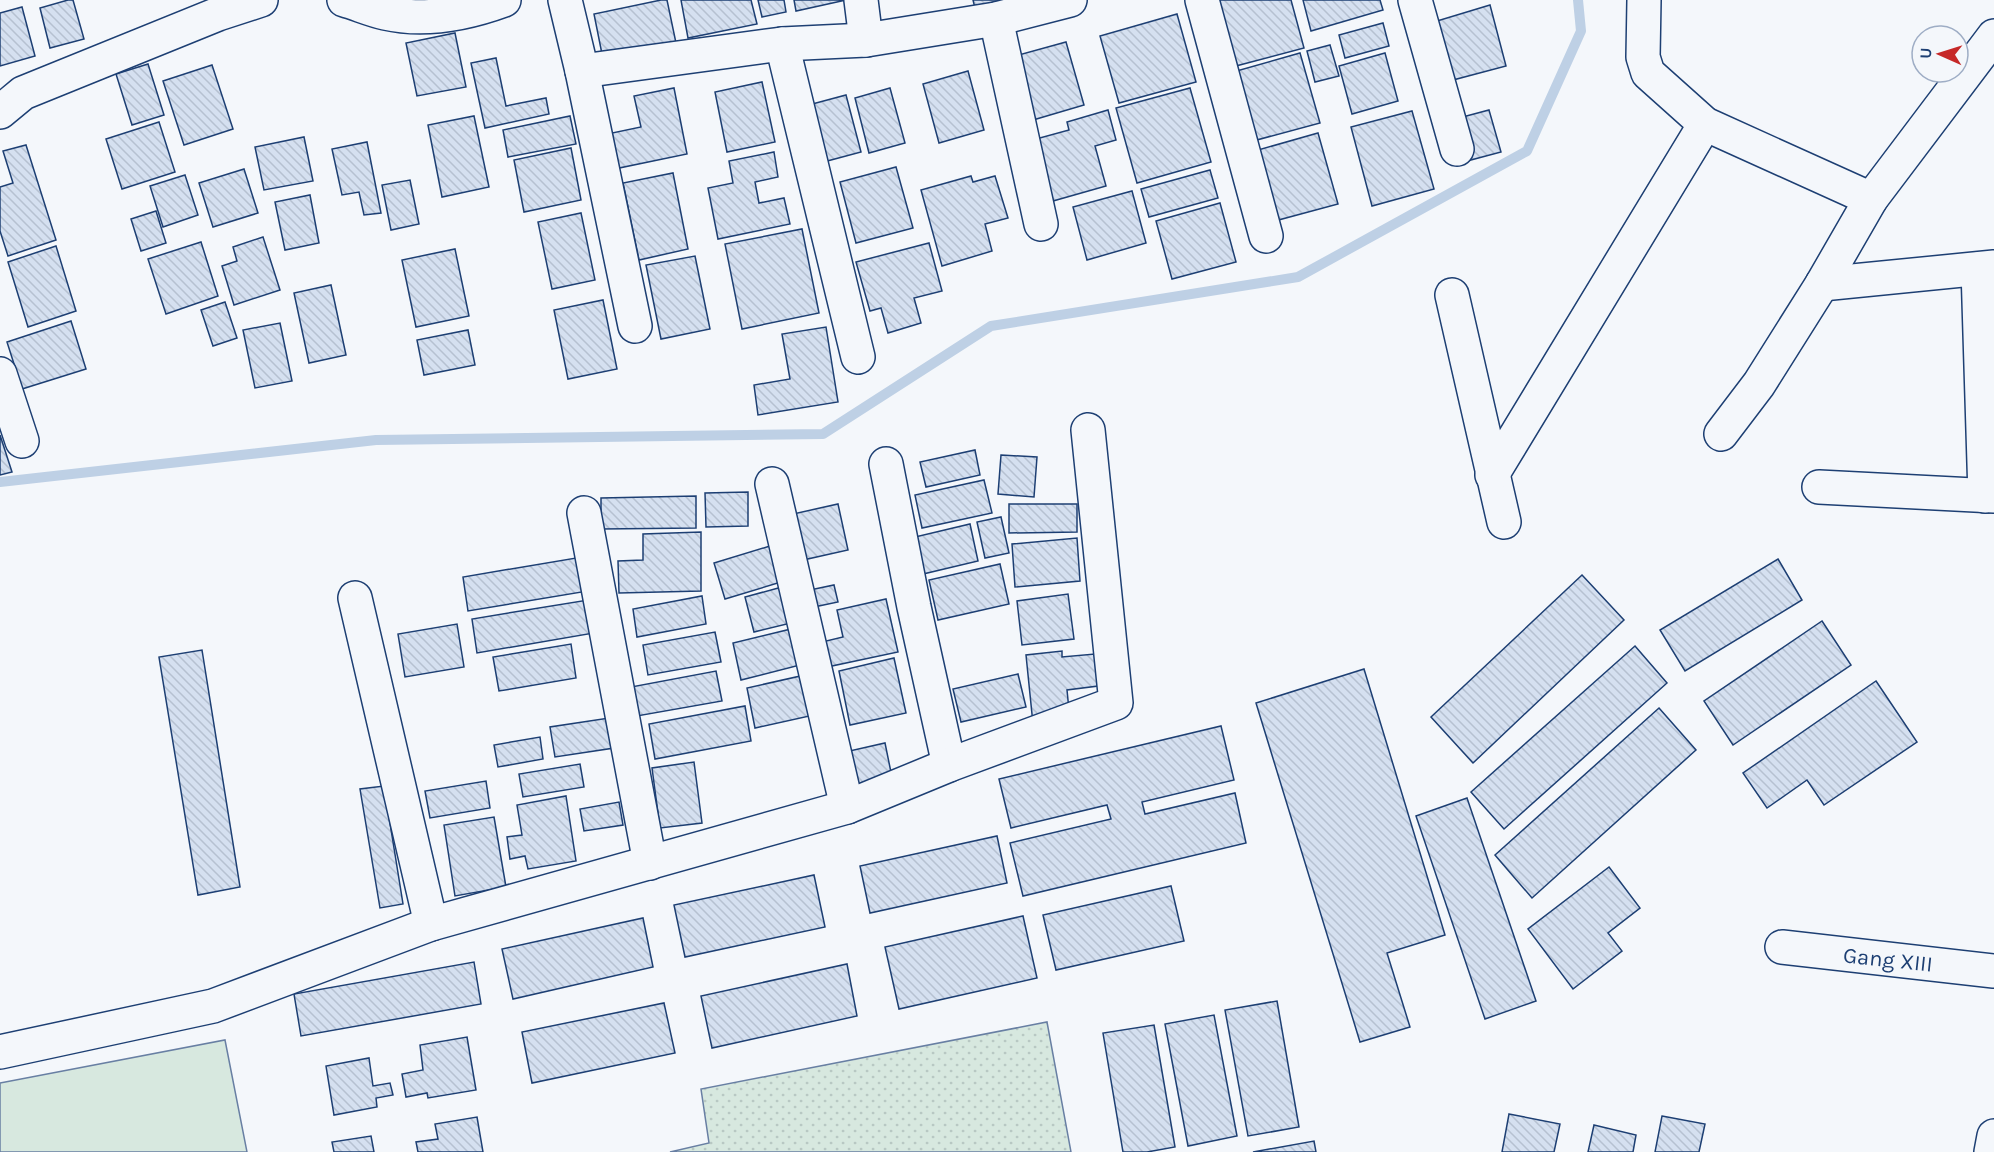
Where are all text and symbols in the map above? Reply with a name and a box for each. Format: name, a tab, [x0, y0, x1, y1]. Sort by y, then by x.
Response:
north arrow	[1910, 24, 1970, 84]
text: U	[1916, 47, 1935, 59]
street label: Gang XIII	[1842, 942, 1934, 978]

